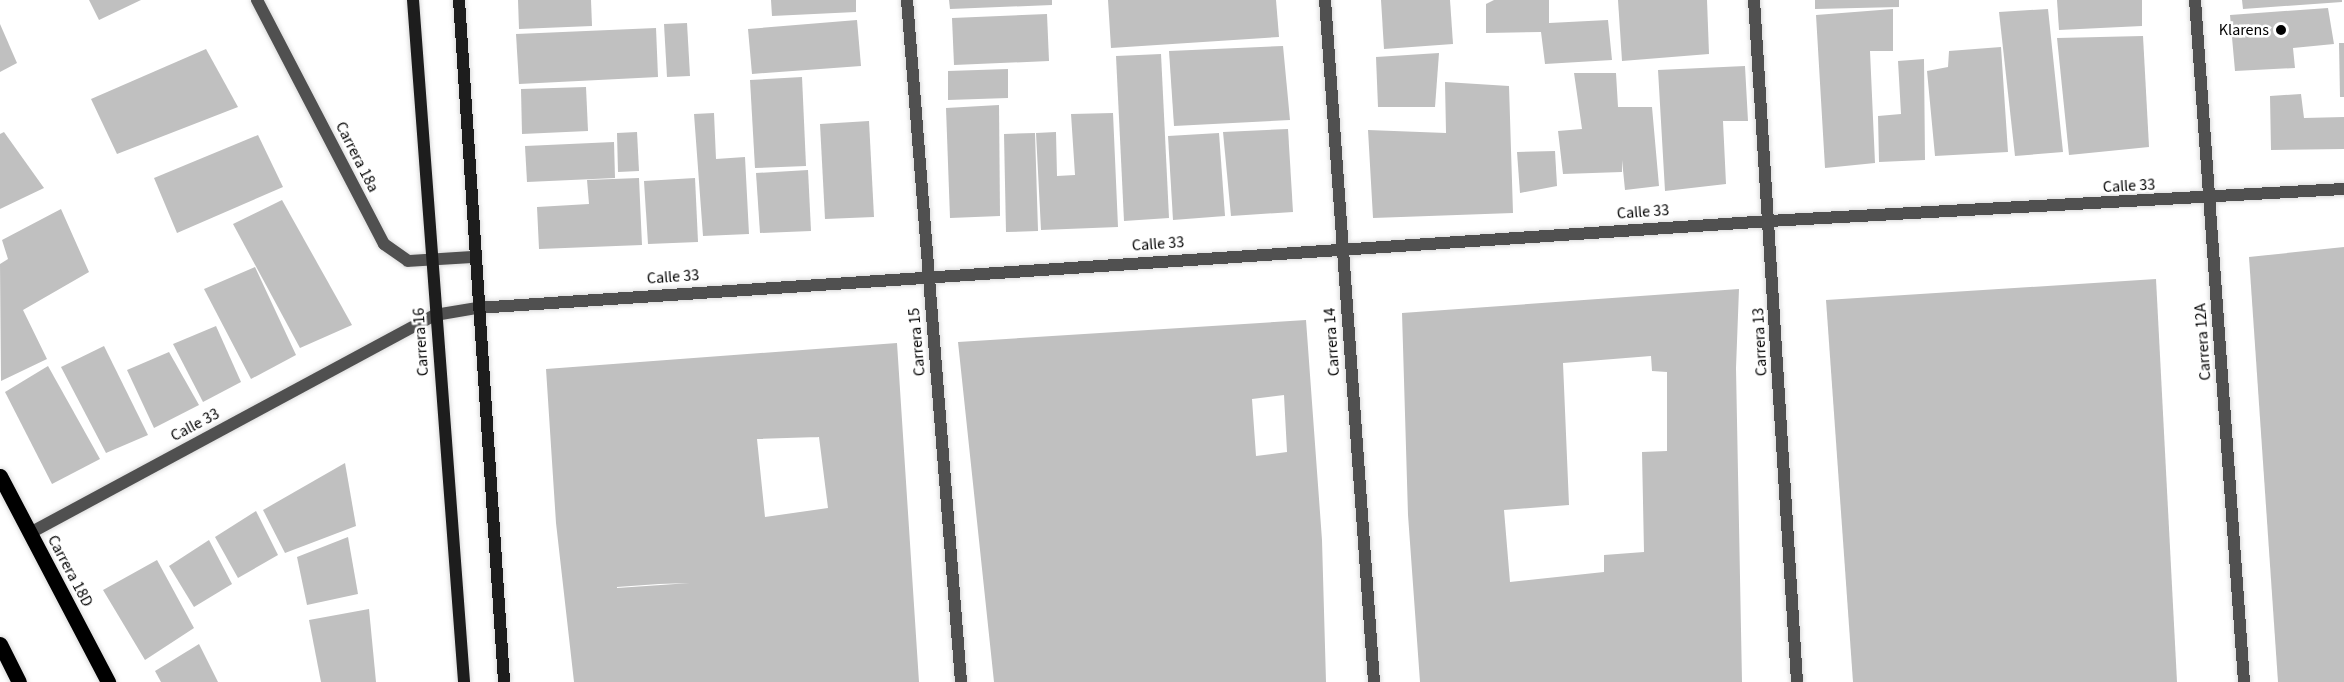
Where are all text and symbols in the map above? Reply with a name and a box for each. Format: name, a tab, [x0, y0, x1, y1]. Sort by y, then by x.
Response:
place label: Klarens	[2219, 20, 2269, 40]
marker: Klarens	[2274, 23, 2288, 37]
street label: Carrera 18a	[331, 119, 383, 195]
street label: Calle 33	[2102, 175, 2156, 197]
street label: Calle 33	[1616, 201, 1670, 223]
street label: Calle 33	[1131, 233, 1185, 255]
street label: Calle 33	[646, 266, 700, 288]
street label: Carrera 12A	[2191, 303, 2215, 381]
street label: Carrera 16	[409, 307, 433, 377]
street label: Carrera 15	[904, 307, 930, 377]
street label: Carrera 14	[1320, 307, 1344, 377]
street label: Carrera 13	[1749, 307, 1771, 377]
street label: Calle 33	[167, 404, 223, 446]
street label: Carrera 18D	[43, 532, 97, 610]

